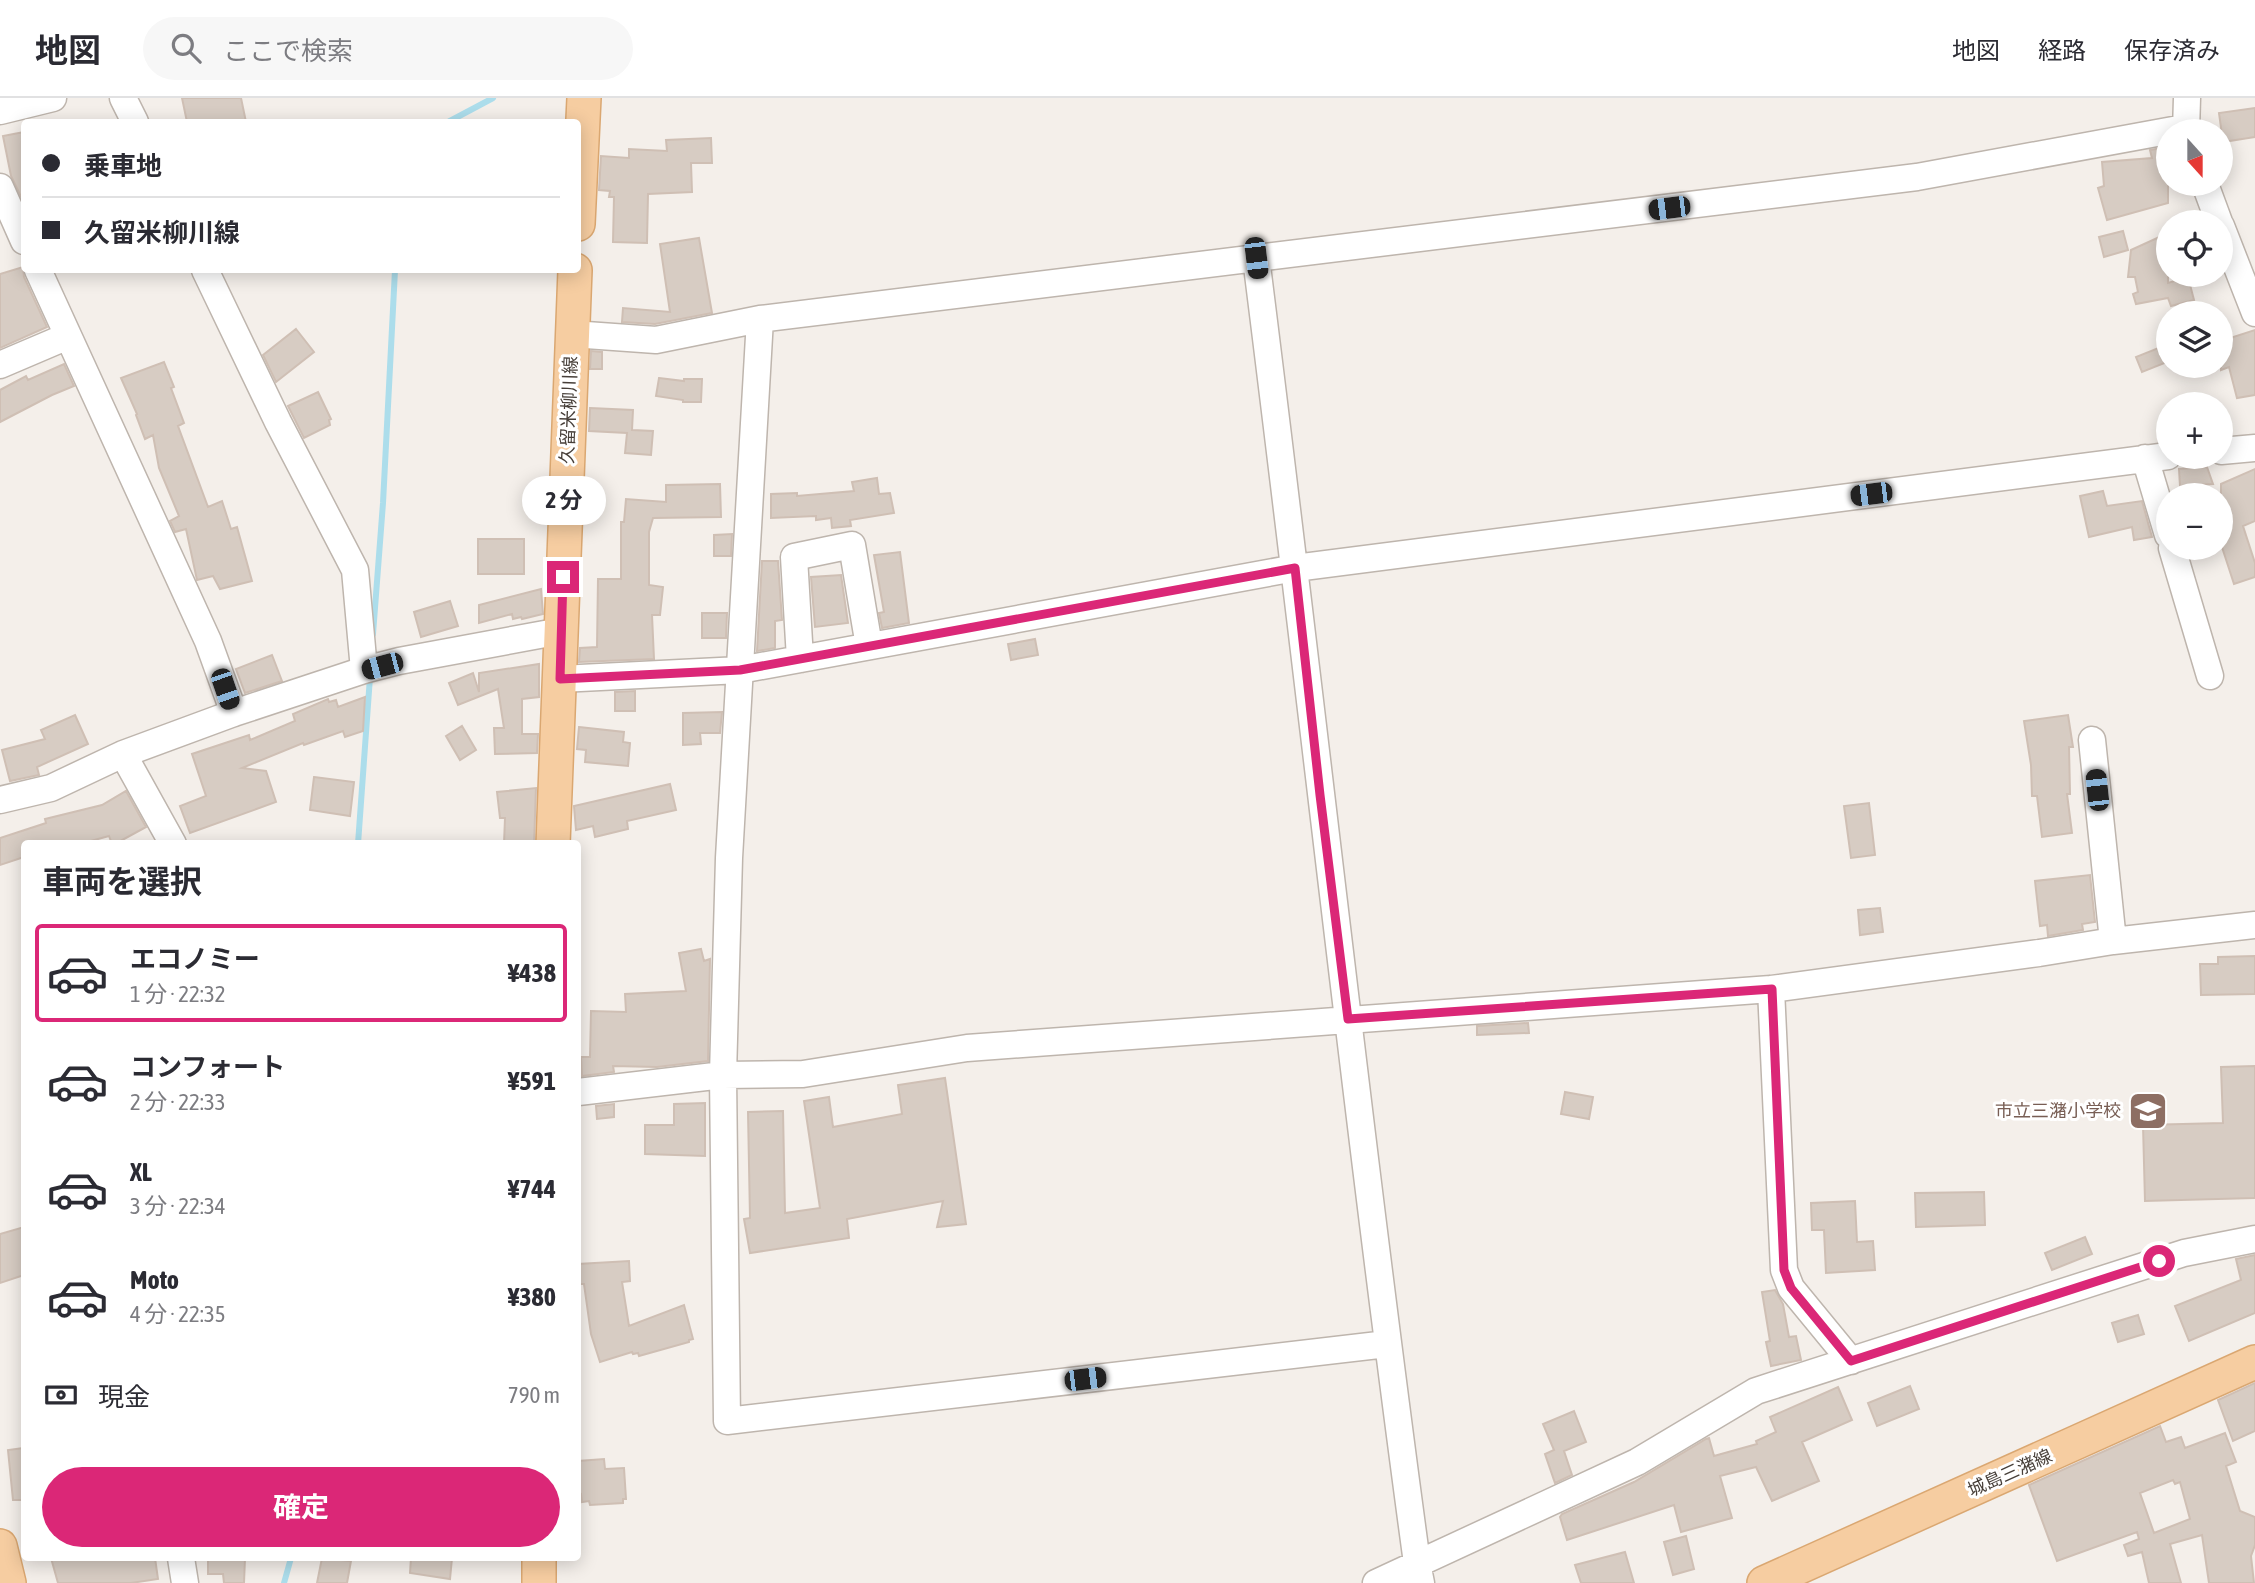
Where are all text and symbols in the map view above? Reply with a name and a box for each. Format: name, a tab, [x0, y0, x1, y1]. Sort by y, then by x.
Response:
search box	[143, 17, 633, 80]
icon: search	[167, 29, 205, 67]
text: 地図	[35, 31, 101, 69]
text: ここで検索	[223, 36, 353, 66]
text: 地図	[1952, 37, 2000, 64]
text: 経路	[2038, 37, 2086, 64]
text: 保存済み	[2124, 37, 2220, 64]
north arrow	[2156, 119, 2233, 196]
map controls	[2156, 119, 2233, 560]
text: 乗車地	[84, 151, 162, 181]
car	[1647, 195, 1692, 221]
button: locate	[2156, 210, 2233, 287]
text: 久留米柳川線	[84, 218, 240, 248]
car	[1244, 236, 1269, 280]
button: layers	[2156, 301, 2233, 378]
street label: 久留米柳川線	[556, 356, 581, 464]
button: +	[2156, 392, 2233, 469]
callout: 2 分	[521, 476, 605, 524]
car	[1849, 481, 1894, 507]
button: −	[2156, 483, 2233, 560]
text: 2 分	[546, 487, 582, 513]
route end	[547, 561, 579, 593]
car	[359, 650, 406, 682]
car	[209, 666, 242, 712]
car	[2085, 768, 2110, 812]
text: 車両を選択	[42, 863, 202, 900]
icon: car	[46, 942, 109, 1005]
text: エコノミー	[130, 944, 260, 974]
text: ¥438	[508, 958, 556, 988]
text: 1 分 · 22:32	[130, 981, 226, 1007]
icon: car	[46, 1050, 109, 1113]
text: コンフォート	[130, 1052, 285, 1082]
text: ¥591	[508, 1066, 556, 1096]
text: 2 分 · 22:33	[130, 1089, 226, 1115]
school or university icon: 市立三潴小学校	[2127, 1090, 2169, 1132]
place label: 市立三潴小学校	[1995, 1100, 2121, 1121]
text: XL	[130, 1157, 152, 1187]
icon: car	[46, 1158, 109, 1221]
text: ¥744	[508, 1174, 556, 1204]
text: 3 分 · 22:34	[130, 1193, 226, 1219]
route start	[2143, 1245, 2175, 1277]
text: Moto	[130, 1265, 179, 1295]
icon: car	[46, 1266, 109, 1329]
text: ¥380	[508, 1282, 556, 1312]
text: 4 分 · 22:35	[130, 1301, 226, 1327]
car	[1063, 1366, 1108, 1392]
icon: cash	[42, 1376, 80, 1414]
text: 現金	[98, 1382, 150, 1412]
text: 790 m	[508, 1382, 560, 1408]
street label: 城島三潴線	[1964, 1445, 2055, 1500]
button: 確定	[42, 1467, 560, 1547]

